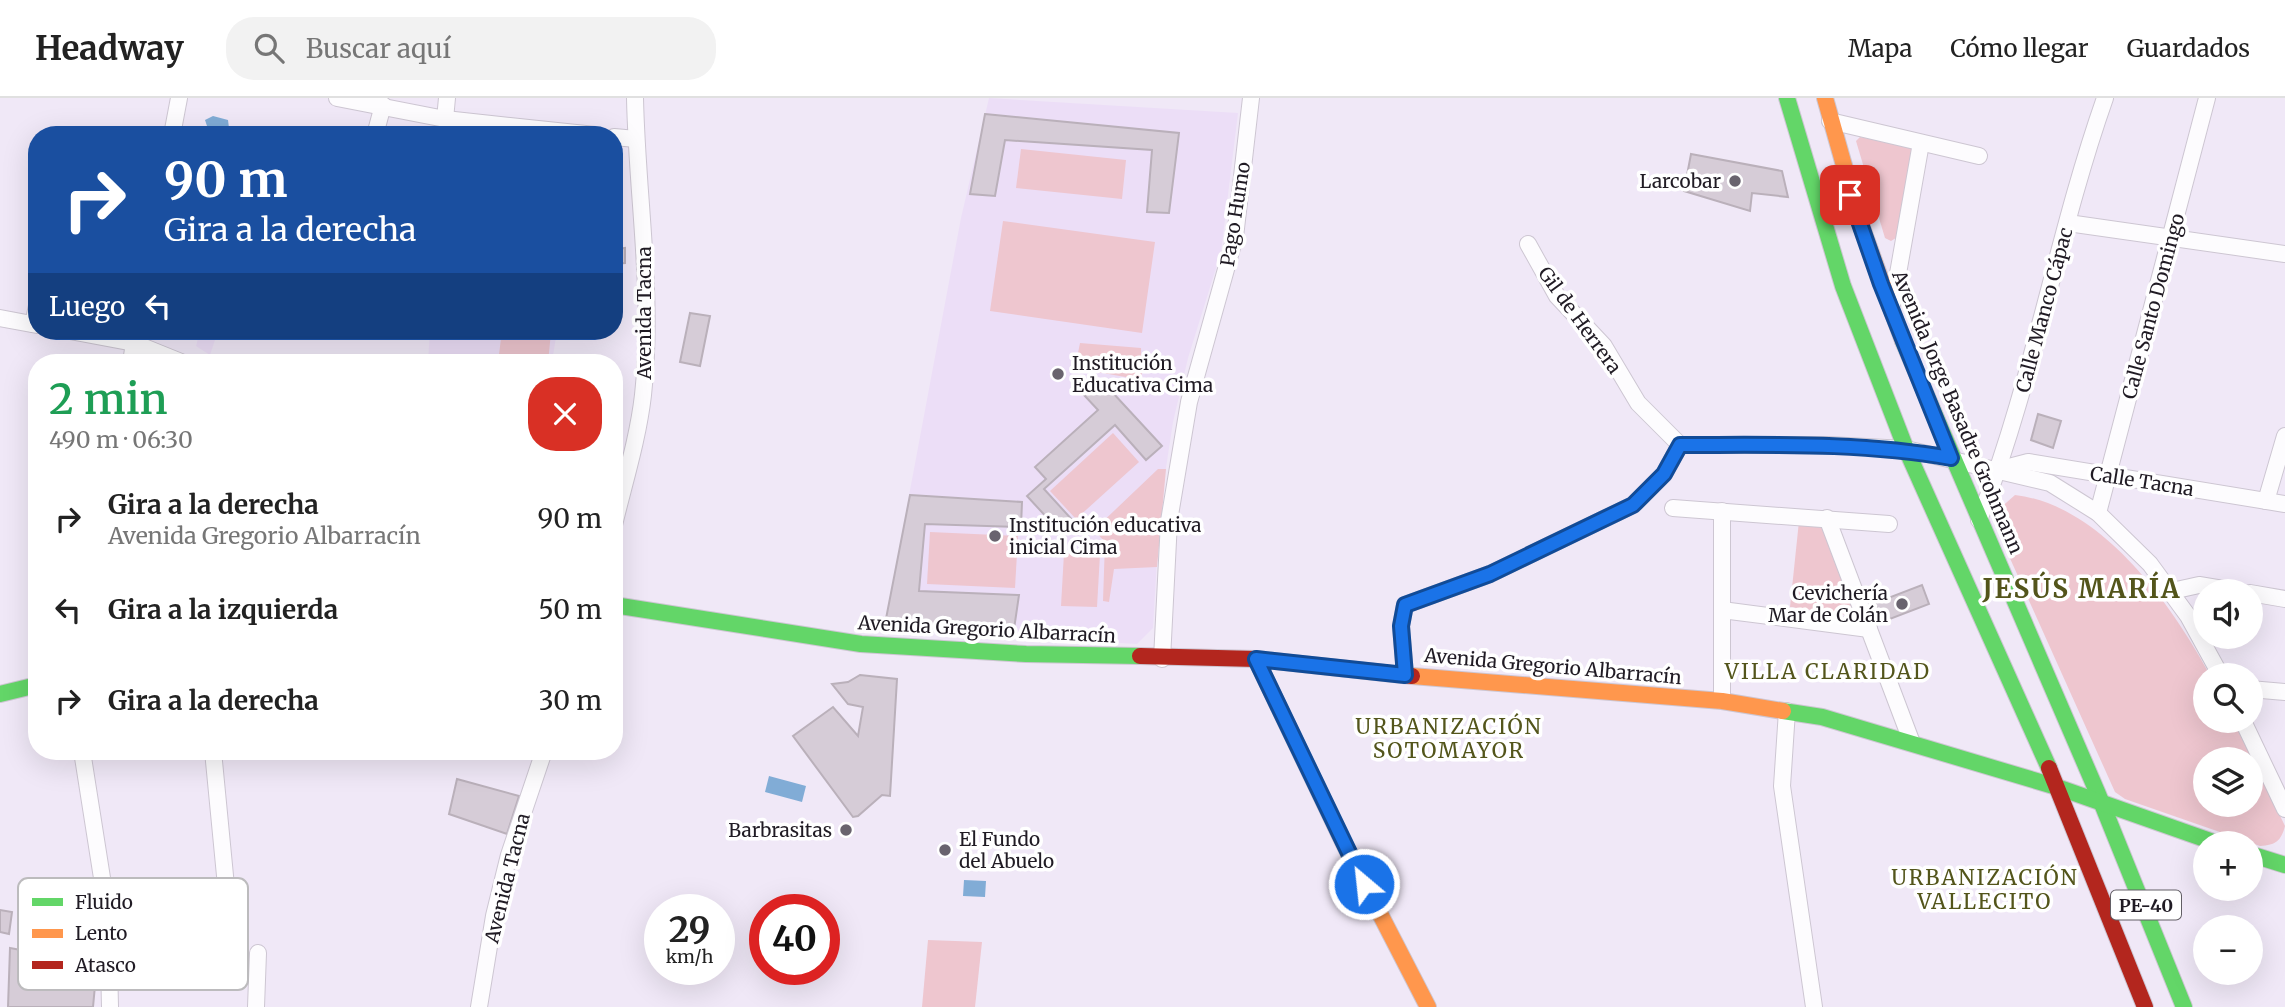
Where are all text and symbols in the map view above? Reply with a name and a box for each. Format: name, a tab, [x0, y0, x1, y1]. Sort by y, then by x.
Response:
search box	[226, 17, 716, 80]
text: Headway	[35, 28, 184, 69]
icon: search	[250, 29, 288, 67]
text: Buscar aquí	[306, 32, 451, 65]
text: Mapa	[1848, 33, 1912, 64]
text: Cómo llegar	[1950, 33, 2089, 64]
text: Guardados	[2127, 33, 2250, 64]
text: 90 m	[164, 149, 288, 210]
icon: right	[49, 154, 140, 245]
street label: Pago Humo	[1215, 160, 1255, 268]
pin	[1820, 165, 1880, 225]
place label: Larcobar	[1640, 169, 1721, 193]
marker: Larcobar	[1727, 173, 1743, 189]
icon: arrive	[1831, 176, 1869, 214]
text: Gira a la derecha	[164, 210, 417, 250]
street label: Calle Santo Domingo	[2117, 211, 2189, 401]
street label: Calle Manco Cápac	[2010, 225, 2078, 395]
street label: Avenida Tacna	[632, 246, 656, 381]
street label: Gil de Herrera	[1533, 262, 1627, 378]
street label: Avenida Jorge Basadre Grohmann	[1887, 266, 2029, 558]
icon: left	[139, 287, 177, 325]
text: Luego	[49, 290, 125, 323]
place label: Institución Educativa Cima	[1072, 351, 1213, 397]
marker: Institución Educativa Cima	[1050, 366, 1066, 382]
text: 2 min	[49, 373, 168, 425]
button: close	[528, 377, 602, 451]
text: 490 m · 06:30	[49, 425, 193, 454]
street label: Calle Tacna	[2088, 461, 2196, 501]
text: Gira a la derecha	[108, 488, 319, 521]
icon: right	[49, 500, 87, 538]
text: 90 m	[538, 502, 602, 535]
place label: Institución educativa inicial Cima	[1009, 513, 1201, 559]
text: Avenida Gregorio Albarracín	[108, 521, 421, 550]
marker: Institución educativa inicial Cima	[987, 528, 1003, 544]
district label: JESÚS MARÍA	[1982, 571, 2181, 605]
map controls	[2193, 579, 2263, 985]
button: sound	[2193, 579, 2263, 649]
place label: Cevichería Mar de Colán	[1768, 581, 1888, 627]
icon: left	[49, 591, 87, 629]
text: Gira a la izquierda	[108, 593, 338, 626]
text: 50 m	[538, 593, 602, 626]
marker: Cevichería Mar de Colán	[1894, 596, 1910, 612]
street label: Avenida Gregorio Albarracín	[856, 610, 1117, 648]
street label: Avenida Gregorio Albarracín	[1422, 643, 1683, 689]
district label: VILLA CLARIDAD	[1724, 658, 1931, 685]
button: search	[2193, 663, 2263, 733]
icon: right	[49, 682, 87, 720]
text: Gira a la derecha	[108, 684, 319, 717]
text: 30 m	[539, 684, 602, 717]
district label: URBANIZACIÓN SOTOMAYOR	[1355, 713, 1543, 764]
button: layers	[2193, 747, 2263, 817]
street label: Avenida Tacna	[479, 810, 535, 946]
place label: Barbrasitas	[728, 818, 832, 842]
marker: Barbrasitas	[838, 822, 854, 838]
place label: El Fundo del Abuelo	[959, 827, 1054, 873]
button: +	[2193, 831, 2263, 901]
marker: El Fundo del Abuelo	[937, 842, 953, 858]
position arrow	[1327, 847, 1401, 921]
district label: URBANIZACIÓN VALLECITO	[1891, 864, 2079, 915]
legend	[18, 878, 248, 990]
text: Fluido	[75, 890, 133, 914]
road number: PE-40	[2111, 890, 2181, 920]
speed limit sign: 40	[749, 894, 840, 985]
text: 29	[669, 908, 710, 952]
button: −	[2193, 915, 2263, 985]
text: Lento	[75, 921, 127, 945]
text: km/h	[666, 945, 713, 968]
text: Atasco	[74, 953, 136, 977]

